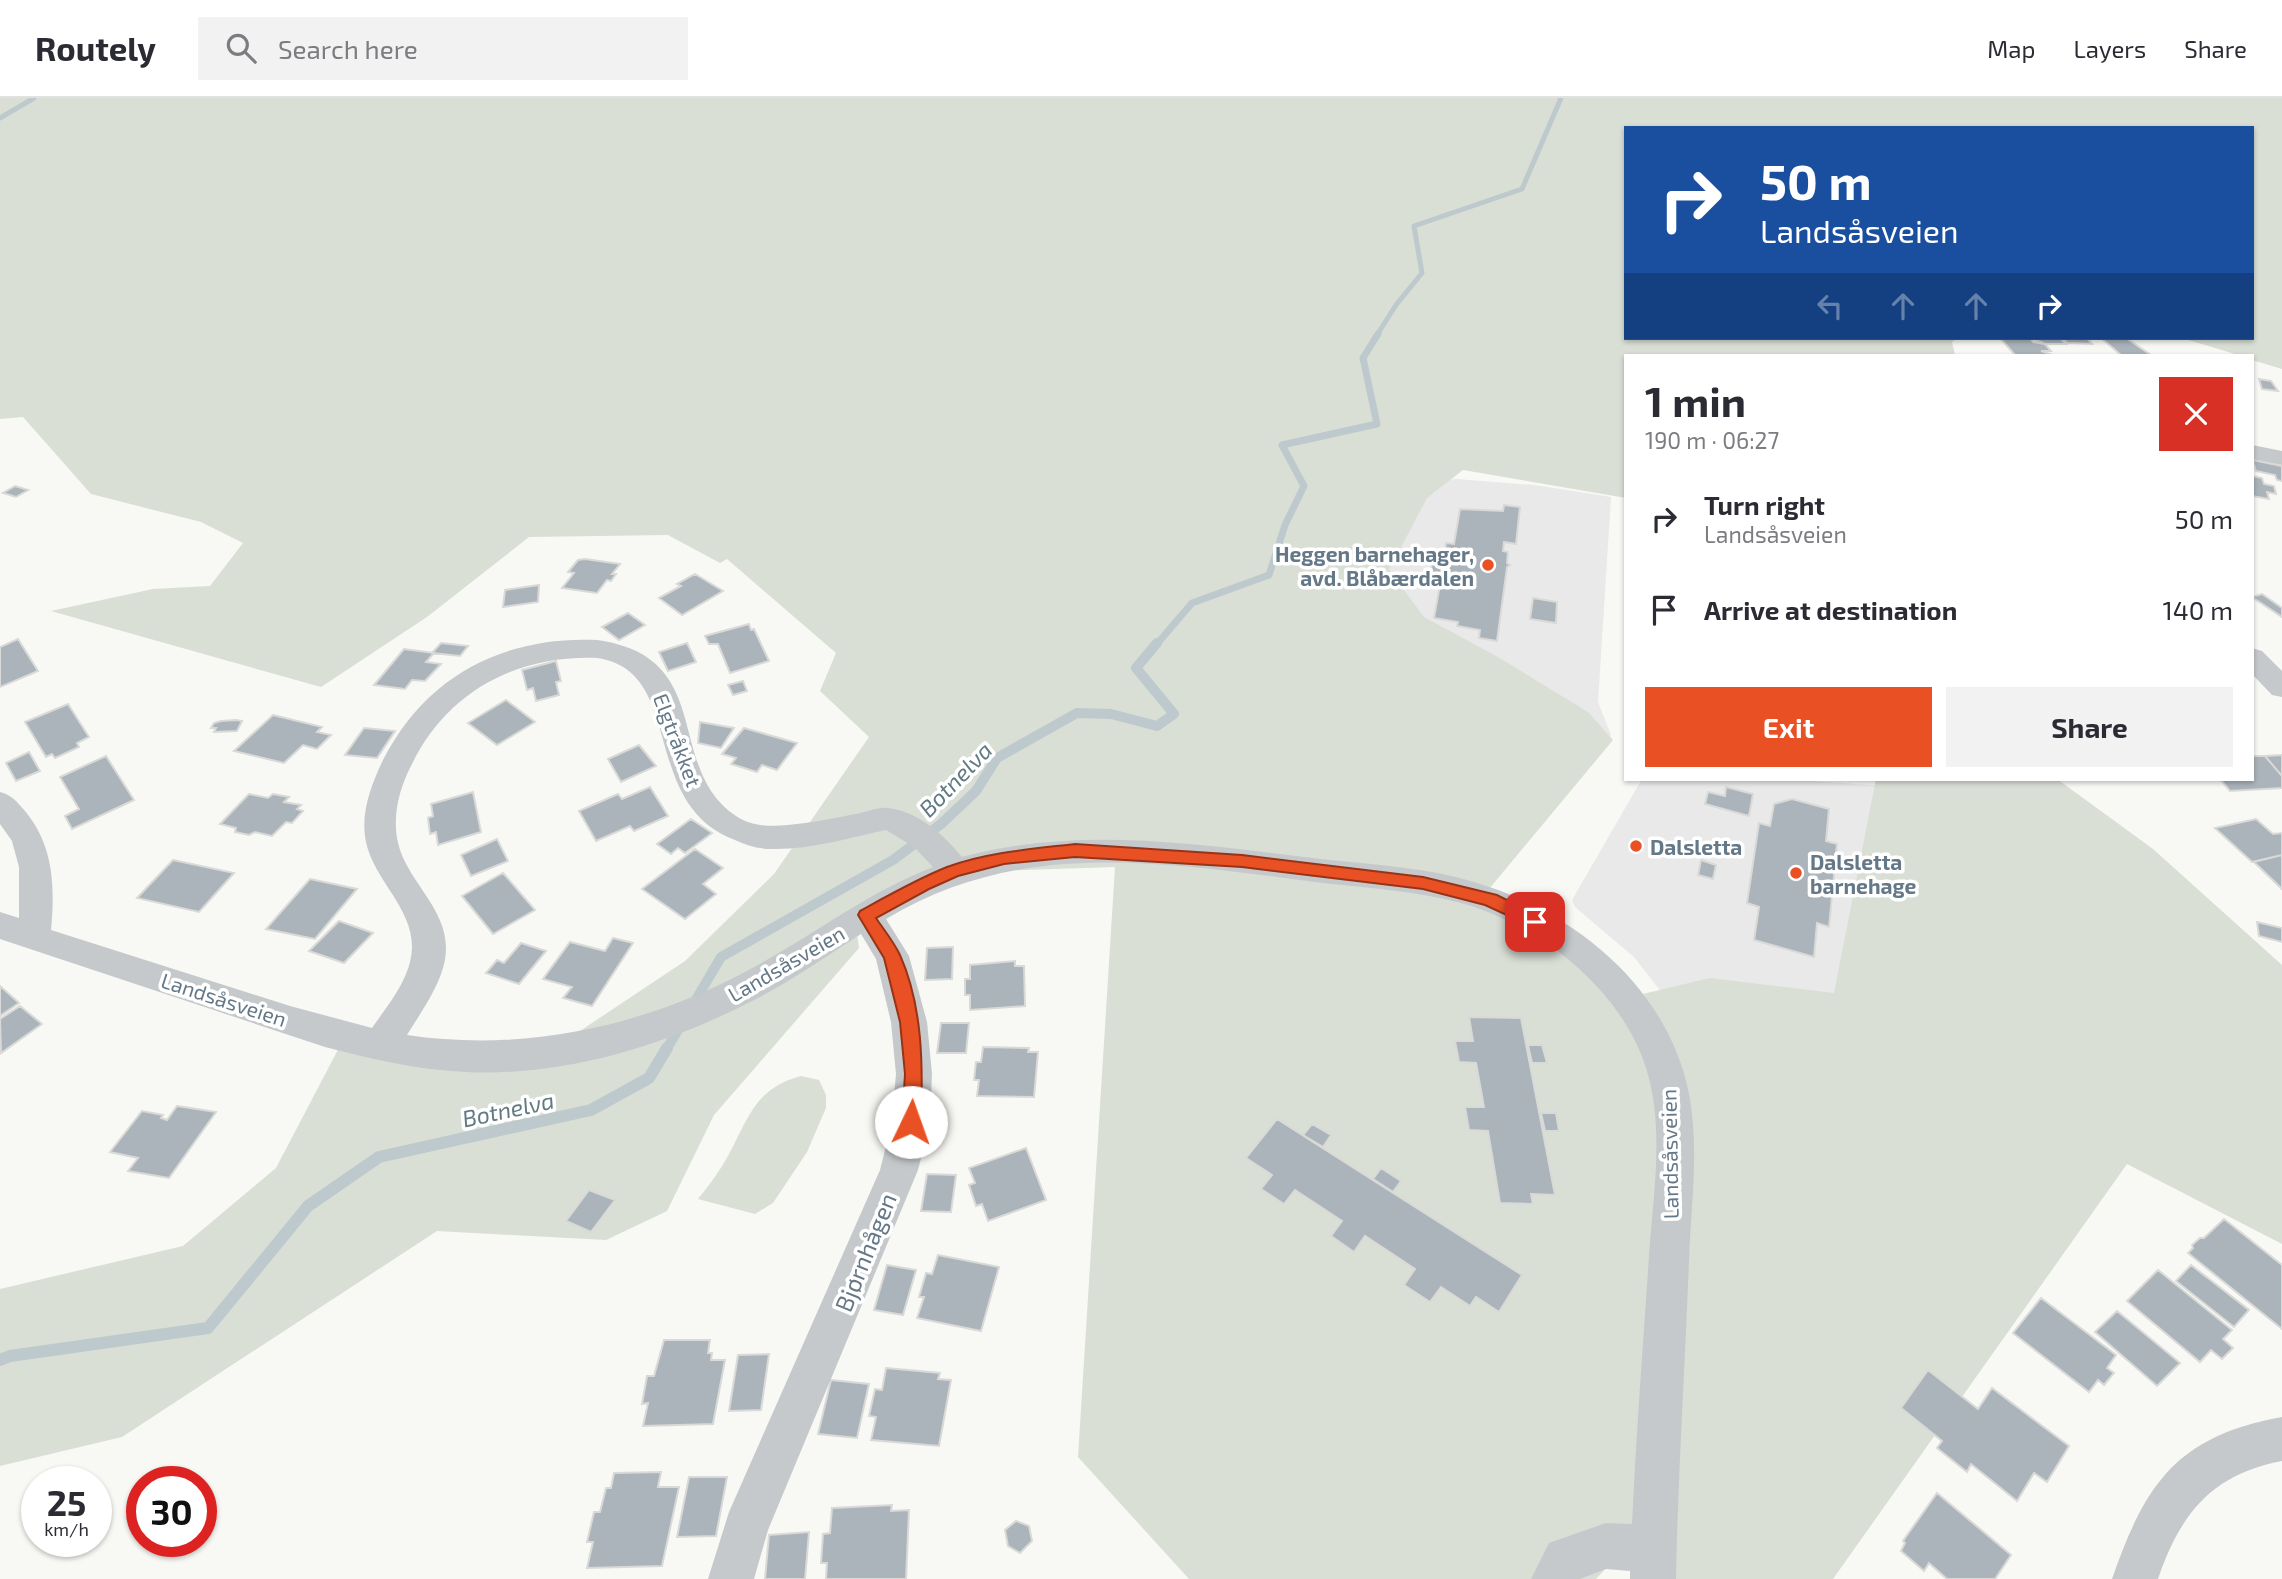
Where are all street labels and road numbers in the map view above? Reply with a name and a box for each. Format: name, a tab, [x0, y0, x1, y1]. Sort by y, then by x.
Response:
street label: Elgtråkket	[649, 690, 707, 790]
street label: Landsåsveien	[723, 920, 849, 1006]
street label: Landsåsveien	[158, 967, 290, 1031]
street label: Landsåsveien	[1655, 1089, 1683, 1219]
street label: Bjørnhågen	[828, 1188, 902, 1316]

